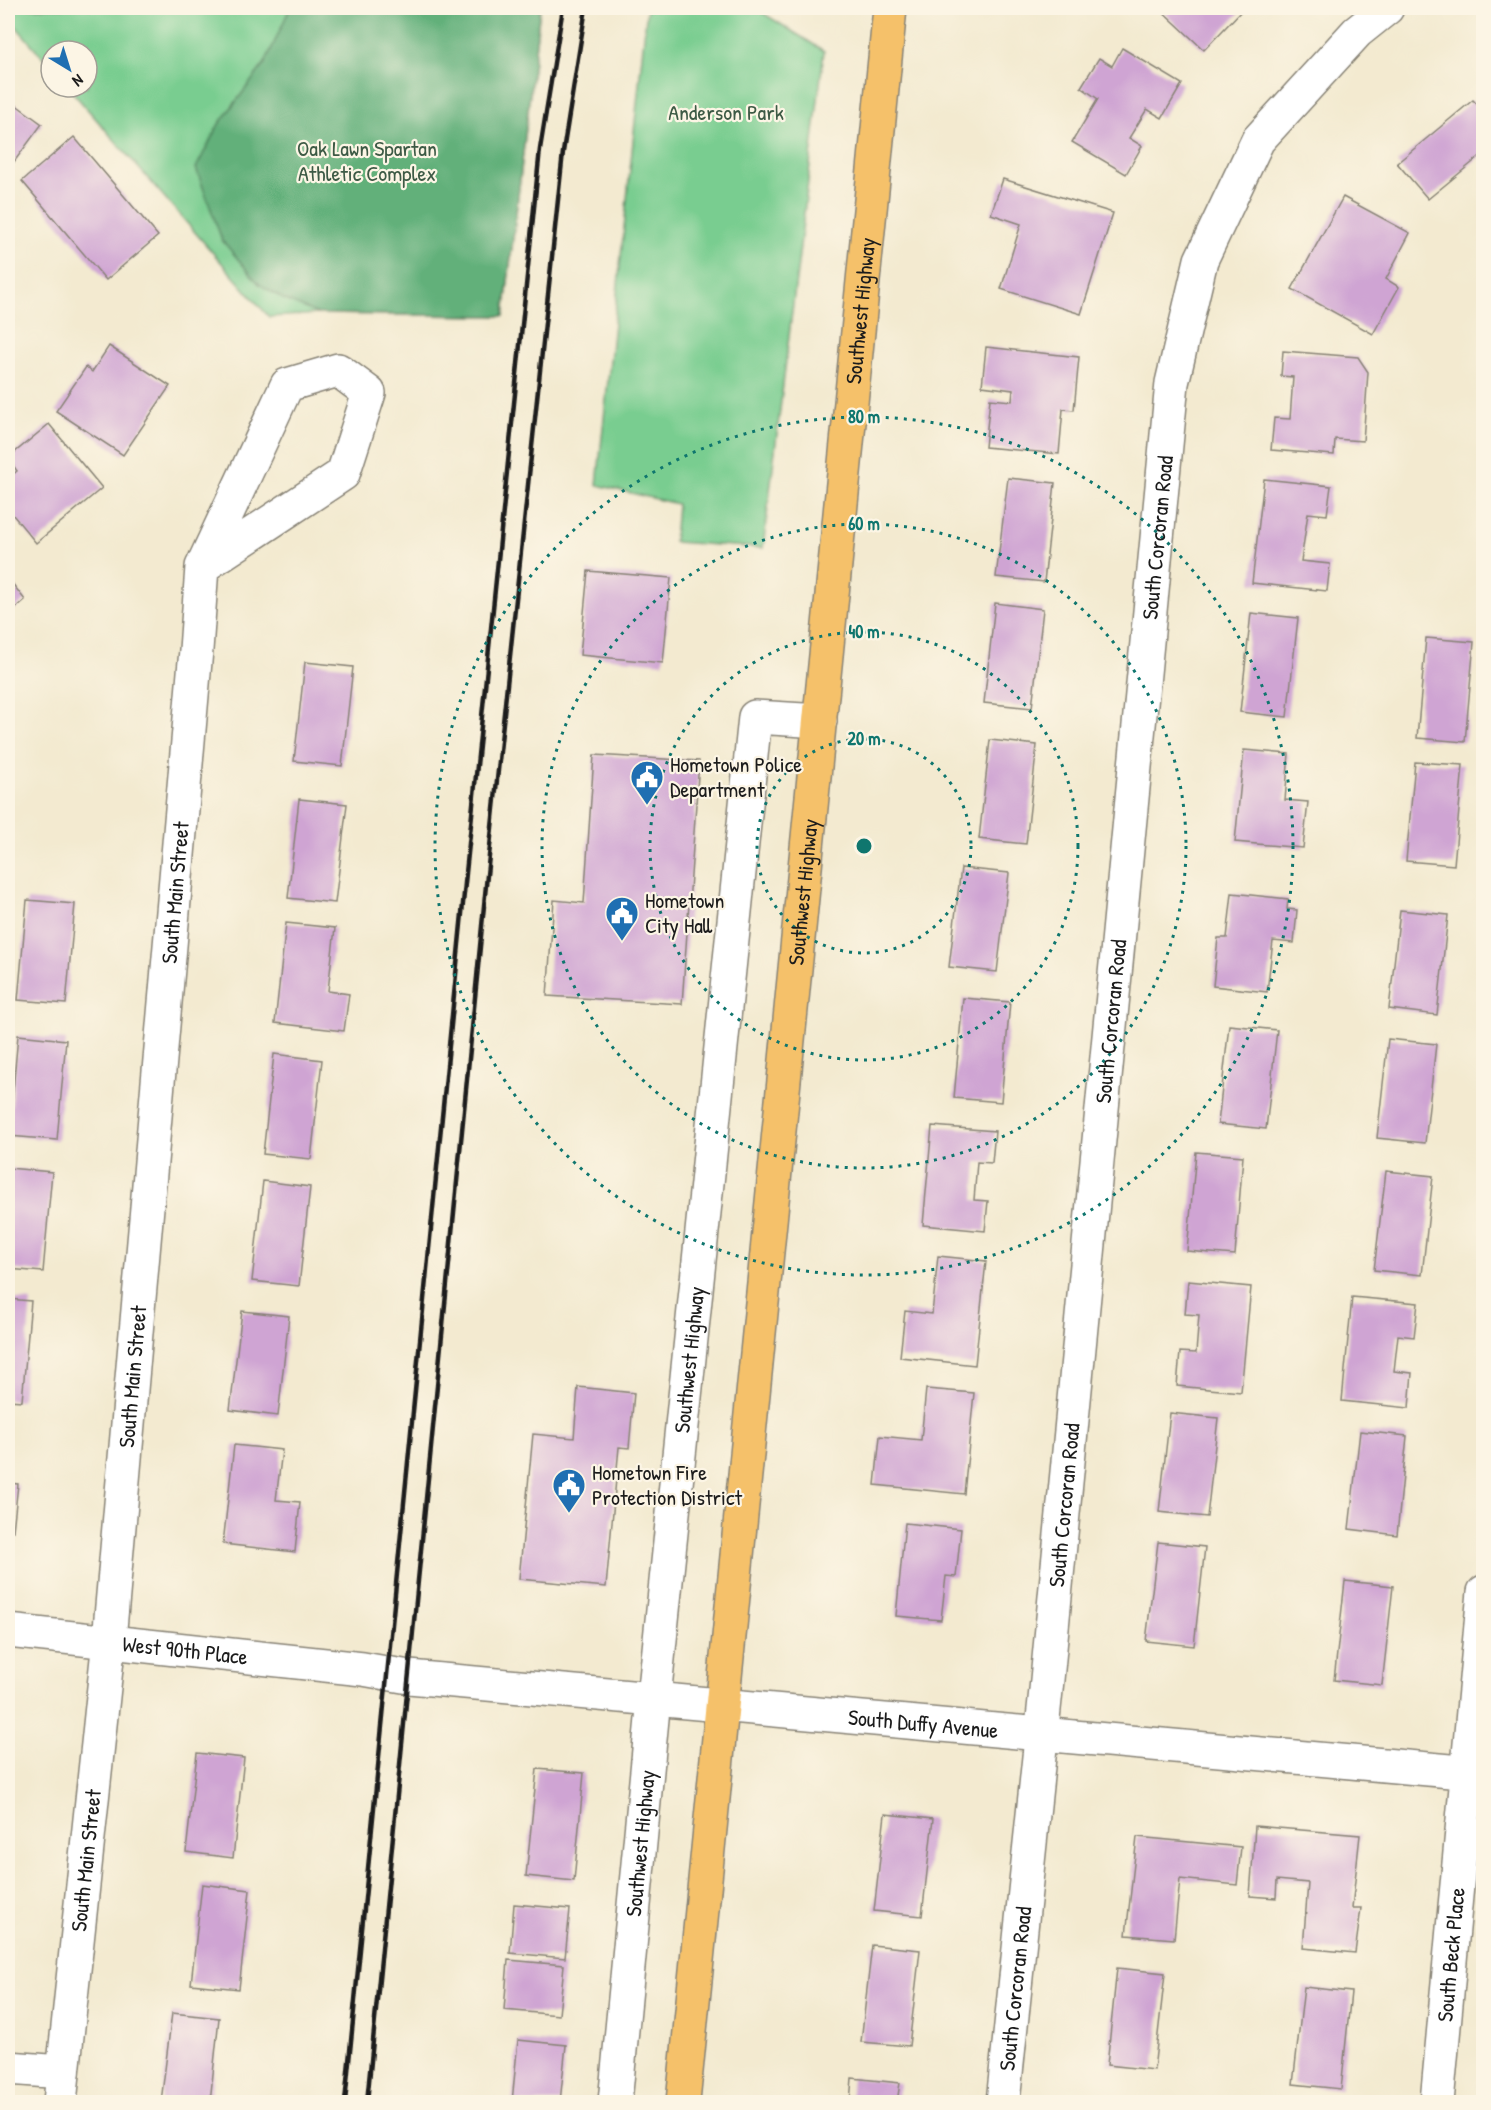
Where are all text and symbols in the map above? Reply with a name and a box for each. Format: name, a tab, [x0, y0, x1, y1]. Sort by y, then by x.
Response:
north arrow	[39, 39, 99, 99]
text: N	[68, 70, 88, 92]
park label: Anderson Park	[668, 97, 784, 127]
park label: Oak Lawn Spartan Athletic Complex	[297, 133, 437, 188]
street label: Southwest Highway	[838, 236, 882, 385]
text: 80 m	[848, 404, 880, 429]
street label: South Corcoran Road	[1134, 454, 1180, 621]
text: 60 m	[848, 511, 880, 536]
text: 40 m	[848, 619, 880, 644]
text: 20 m	[848, 726, 880, 751]
place label: Hometown Police Department	[670, 749, 802, 804]
public building icon: Hometown Police Department	[629, 759, 665, 806]
street label: Southwest Highway	[780, 817, 825, 967]
street label: South Main Street	[154, 820, 196, 965]
centre of rings	[854, 836, 874, 856]
place label: Hometown City Hall	[645, 885, 724, 940]
public building icon: Hometown City Hall	[604, 895, 640, 942]
street label: South Corcoran Road	[1088, 937, 1133, 1105]
street label: Southwest Highway	[666, 1285, 711, 1434]
street label: South Main Street	[111, 1304, 153, 1449]
street label: South Corcoran Road	[1041, 1421, 1087, 1589]
place label: Hometown Fire Protection District	[592, 1457, 742, 1512]
public building icon: Hometown Fire Protection District	[551, 1467, 587, 1514]
street label: West 90th Place	[121, 1628, 249, 1672]
street label: South Duffy Avenue	[847, 1702, 1000, 1745]
street label: Southwest Highway	[618, 1769, 662, 1918]
street label: South Main Street	[63, 1787, 108, 1933]
street label: South Beck Place	[1429, 1886, 1472, 2023]
street label: South Corcoran Road	[991, 1905, 1038, 2072]

